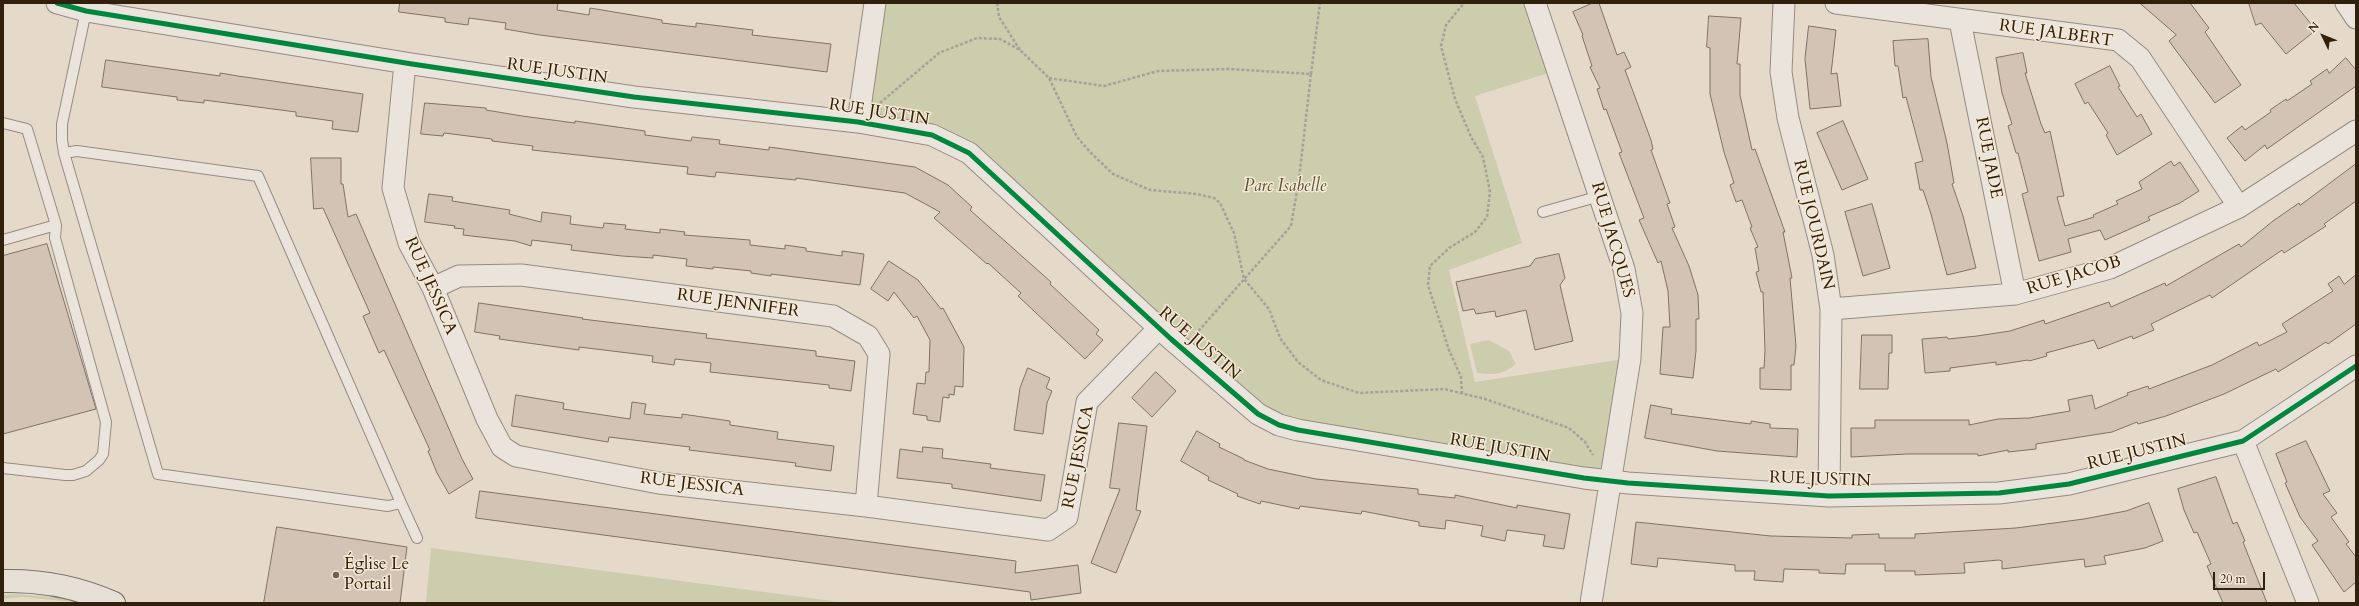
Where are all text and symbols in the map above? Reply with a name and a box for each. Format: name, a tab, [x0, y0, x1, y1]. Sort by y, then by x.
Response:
street label: RUE JALBERT	[1998, 16, 2114, 52]
north arrow	[2303, 16, 2343, 56]
text: N	[2305, 19, 2323, 36]
street label: RUE JUSTIN	[505, 55, 609, 89]
street label: RUE JUSTIN	[827, 95, 931, 131]
street label: RUE JADE	[1970, 115, 2006, 201]
street label: RUE JOURDAIN	[1788, 158, 1838, 292]
park label: Parc Isabelle	[1244, 177, 1326, 197]
street label: RUE JACQUES	[1586, 180, 1638, 300]
street label: RUE JESSICA	[399, 234, 461, 338]
street label: RUE JACOB	[2024, 252, 2124, 300]
street label: RUE JENNIFER	[675, 285, 801, 323]
street label: RUE JUSTIN	[1154, 303, 1244, 385]
street label: RUE JESSICA	[1059, 404, 1099, 510]
street label: RUE JUSTIN	[1448, 430, 1552, 468]
street label: RUE JUSTIN	[2085, 431, 2189, 475]
street label: RUE JESSICA	[639, 468, 745, 502]
street label: RUE JUSTIN	[1769, 468, 1871, 492]
place label: Église Le Portail	[344, 555, 409, 595]
scale bar	[2215, 564, 2267, 590]
marker: Église Le Portail	[331, 570, 341, 580]
text: 20 m	[2220, 571, 2246, 587]

